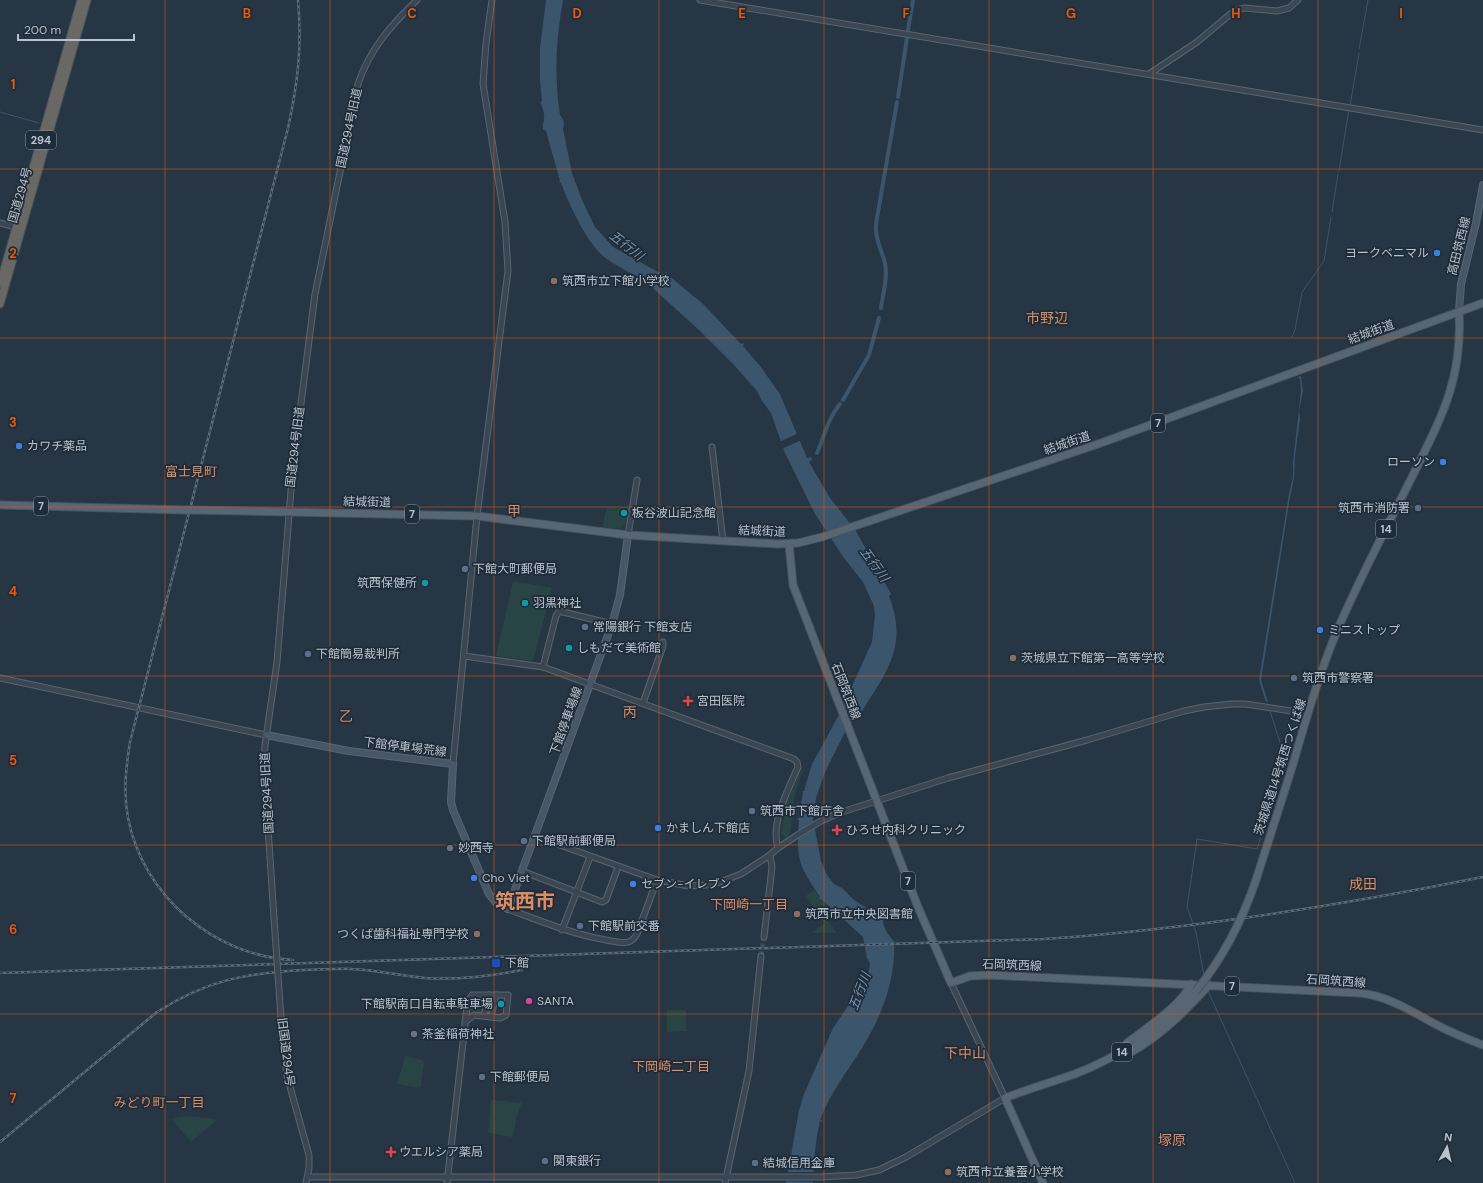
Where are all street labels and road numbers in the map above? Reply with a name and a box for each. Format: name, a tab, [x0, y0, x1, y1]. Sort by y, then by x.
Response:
street label: 国道294号旧道	[333, 86, 365, 170]
road number: 294	[26, 131, 56, 149]
street label: 国道294号	[4, 165, 36, 225]
street label: 高田筑西線	[1444, 215, 1474, 277]
street label: 結城街道	[1346, 316, 1396, 348]
street label: 国道294号旧道	[282, 406, 308, 488]
road number: 7	[1151, 414, 1165, 432]
street label: 結城街道	[1042, 428, 1092, 458]
street label: 結城街道	[343, 494, 391, 510]
road number: 7	[34, 497, 48, 515]
road number: 7	[405, 505, 419, 523]
road number: 14	[1376, 520, 1396, 538]
street label: 結城街道	[738, 522, 786, 540]
street label: 石岡筑西線	[828, 660, 864, 722]
street label: 下館停車場線	[546, 684, 586, 758]
street label: 茨城県道14号筑西つくば線	[1250, 697, 1310, 837]
street label: 下館停車場荒線	[362, 734, 448, 760]
street label: 国道294号旧道	[257, 752, 277, 834]
road number: 7	[901, 872, 915, 890]
street label: 石岡筑西線	[982, 956, 1042, 974]
street label: 石岡筑西線	[1306, 971, 1366, 991]
road number: 7	[1225, 977, 1239, 995]
street label: 旧国道294号	[274, 1016, 298, 1088]
road number: 14	[1112, 1043, 1132, 1061]

